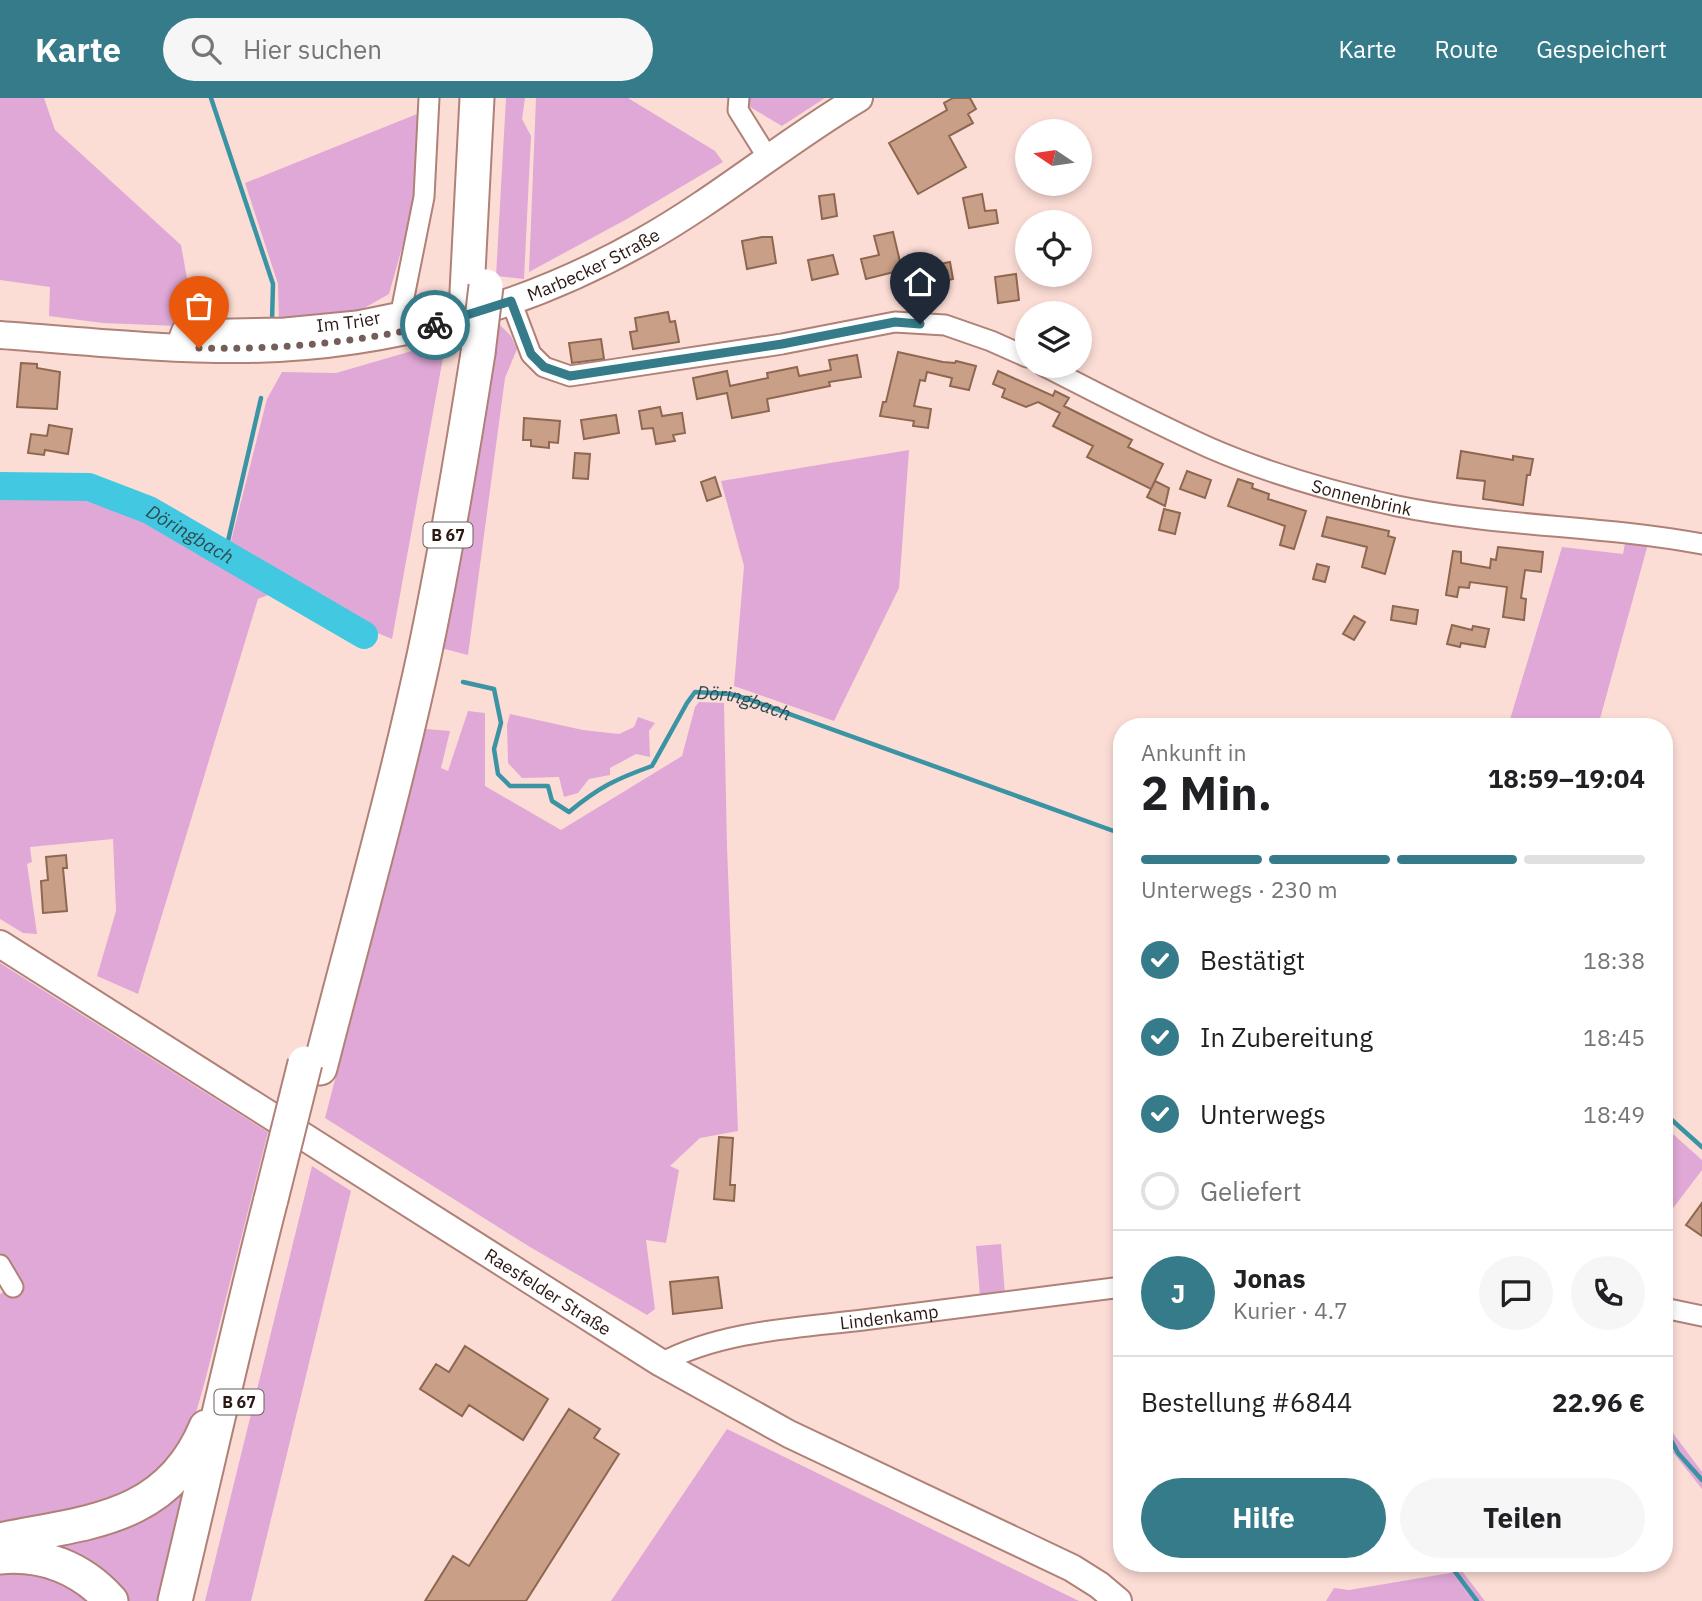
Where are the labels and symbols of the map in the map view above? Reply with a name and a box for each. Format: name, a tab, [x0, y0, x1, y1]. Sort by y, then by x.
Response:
north arrow	[1015, 119, 1092, 196]
street label: Marbecker Straße	[524, 223, 664, 306]
pin	[890, 252, 950, 324]
pin	[169, 276, 229, 348]
courier	[400, 290, 470, 360]
street label: Im Trier	[315, 305, 383, 336]
street label: Sonnenbrink	[1309, 473, 1414, 520]
water label: Döringbach	[142, 499, 238, 569]
road number: B 67	[424, 522, 472, 548]
water label: Döringbach	[696, 680, 795, 726]
street label: Raesfelder Straße	[480, 1243, 616, 1340]
street label: Lindenkamp	[839, 1299, 940, 1334]
road number: B 67	[215, 1390, 264, 1414]

